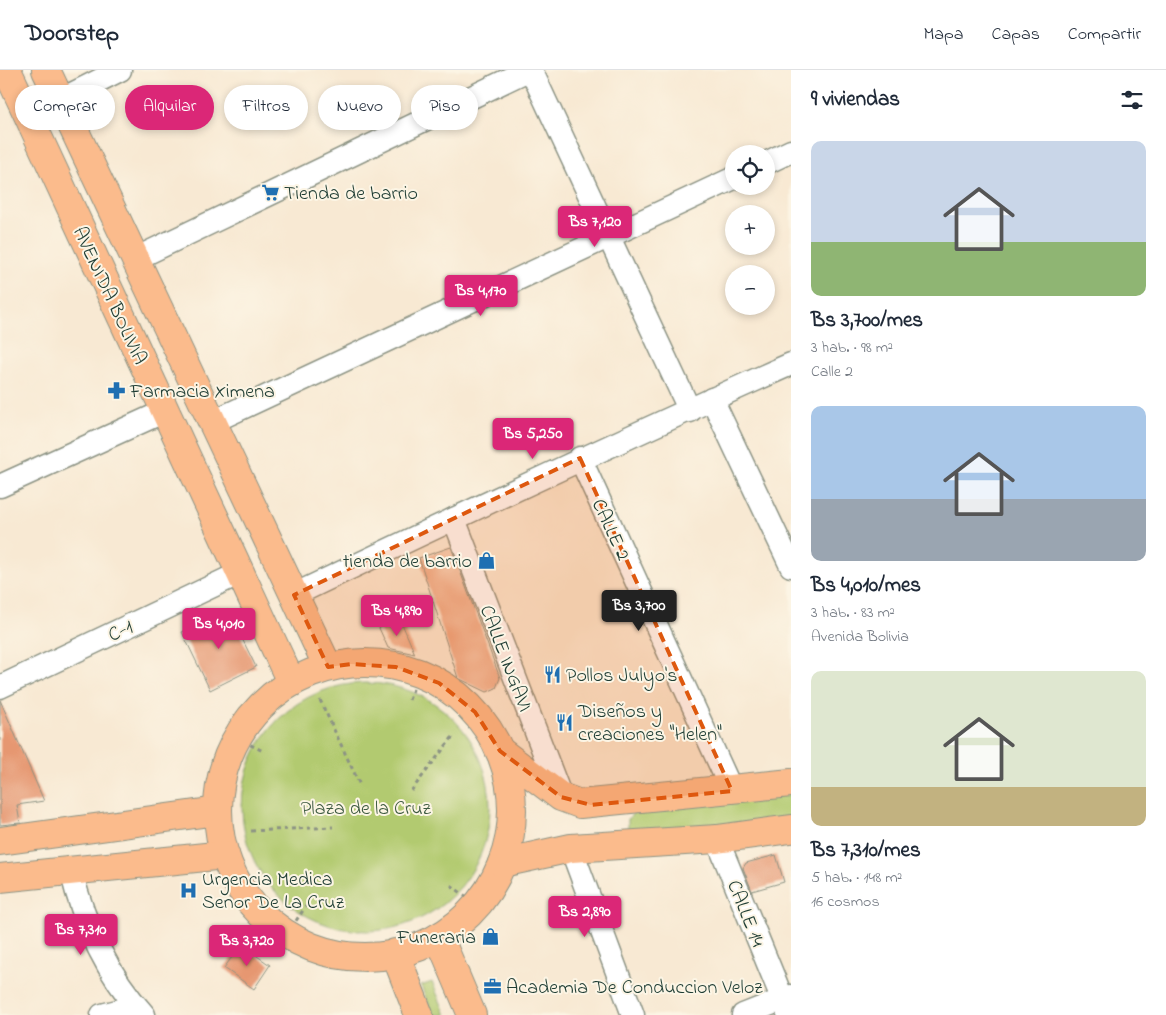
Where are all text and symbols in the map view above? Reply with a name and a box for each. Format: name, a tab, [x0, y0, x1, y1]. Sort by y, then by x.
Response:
text: Doorstep	[25, 17, 119, 52]
text: Mapa	[923, 22, 964, 48]
text: Capas	[992, 22, 1040, 48]
text: Compartir	[1068, 22, 1141, 48]
chip: Comprar	[15, 85, 115, 130]
chip: Alquilar	[125, 85, 214, 130]
chip: Filtros	[224, 85, 308, 130]
chip: Nuevo	[318, 85, 401, 130]
chip: Piso	[411, 85, 478, 130]
text: 9 viviendas	[811, 85, 900, 115]
icon: filters	[1118, 86, 1146, 114]
map controls	[725, 145, 775, 315]
button: locate	[725, 145, 775, 195]
icon: home	[934, 174, 1024, 264]
place label: Tienda de barrio	[284, 180, 418, 209]
supermarket icon: Tienda de barrio	[260, 182, 280, 202]
button: +	[725, 205, 775, 255]
pin: Bs 7,120	[543, 206, 647, 248]
text: Bs 7,120	[569, 210, 621, 234]
street label: AVENIDA BOLIVIA	[64, 222, 153, 370]
button: −	[725, 265, 775, 315]
pin: Bs 4,170	[429, 274, 533, 317]
text: Bs 4,170	[456, 279, 506, 303]
text: Bs 3,700/mes	[811, 306, 923, 336]
text: 3 hab. · 98 m²	[811, 336, 893, 360]
text: Calle 2	[811, 360, 853, 384]
place label: Farmacia Ximena	[129, 378, 275, 407]
pharmacy icon: Farmacia Ximena	[106, 380, 126, 400]
pin: Bs 5,250	[481, 418, 585, 460]
text: Bs 5,250	[504, 422, 562, 446]
icon: home	[934, 439, 1024, 529]
street label: CALLE 2	[583, 494, 637, 566]
place label: tienda de barrio	[343, 548, 472, 577]
shop icon: tienda de barrio	[476, 550, 496, 570]
text: Bs 4,010/mes	[811, 571, 921, 601]
pin: Bs 3,700	[587, 590, 691, 632]
pin: Bs 4,890	[345, 594, 449, 637]
text: Bs 3,700	[613, 594, 665, 618]
text: Bs 4,890	[372, 599, 422, 623]
street label: CALLE INGAVI	[471, 601, 538, 717]
text: 3 hab. · 83 m²	[811, 601, 895, 625]
pin: Bs 4,010	[167, 608, 271, 650]
text: Bs 4,010	[193, 612, 245, 636]
street label: C-1	[104, 614, 138, 651]
text: Avenida Bolivia	[811, 625, 909, 649]
place label: Pollos Julyo's	[566, 662, 677, 691]
restaurant icon: Pollos Julyo's	[542, 664, 562, 684]
place label: Diseños y creaciones "Helen"	[577, 698, 722, 750]
icon: home	[934, 704, 1024, 794]
restaurant icon: Diseños y creaciones "Helen"	[554, 712, 574, 732]
park label: Plaza de la Cruz	[301, 795, 432, 824]
text: Bs 7,310/mes	[811, 836, 921, 866]
place label: Urgencia Medica Senor De La Cruz	[202, 866, 345, 918]
text: 5 hab. · 148 m²	[811, 866, 902, 890]
street label: CALLE 14	[718, 876, 771, 952]
hospital icon: Urgencia Medica Senor De La Cruz	[178, 880, 198, 900]
text: 16 cosmos	[811, 890, 880, 914]
pin: Bs 2,890	[533, 896, 637, 938]
text: Bs 2,890	[559, 900, 611, 924]
pin: Bs 7,310	[29, 914, 133, 956]
text: Bs 7,310	[56, 918, 106, 942]
pin: Bs 3,720	[195, 924, 299, 967]
place label: Funeraria	[396, 924, 476, 953]
shop icon: Funeraria	[480, 926, 500, 946]
text: Bs 3,720	[220, 929, 274, 953]
place label: Academia De Conduccion Veloz	[506, 974, 763, 1003]
office icon: Academia De Conduccion Veloz	[482, 976, 502, 996]

